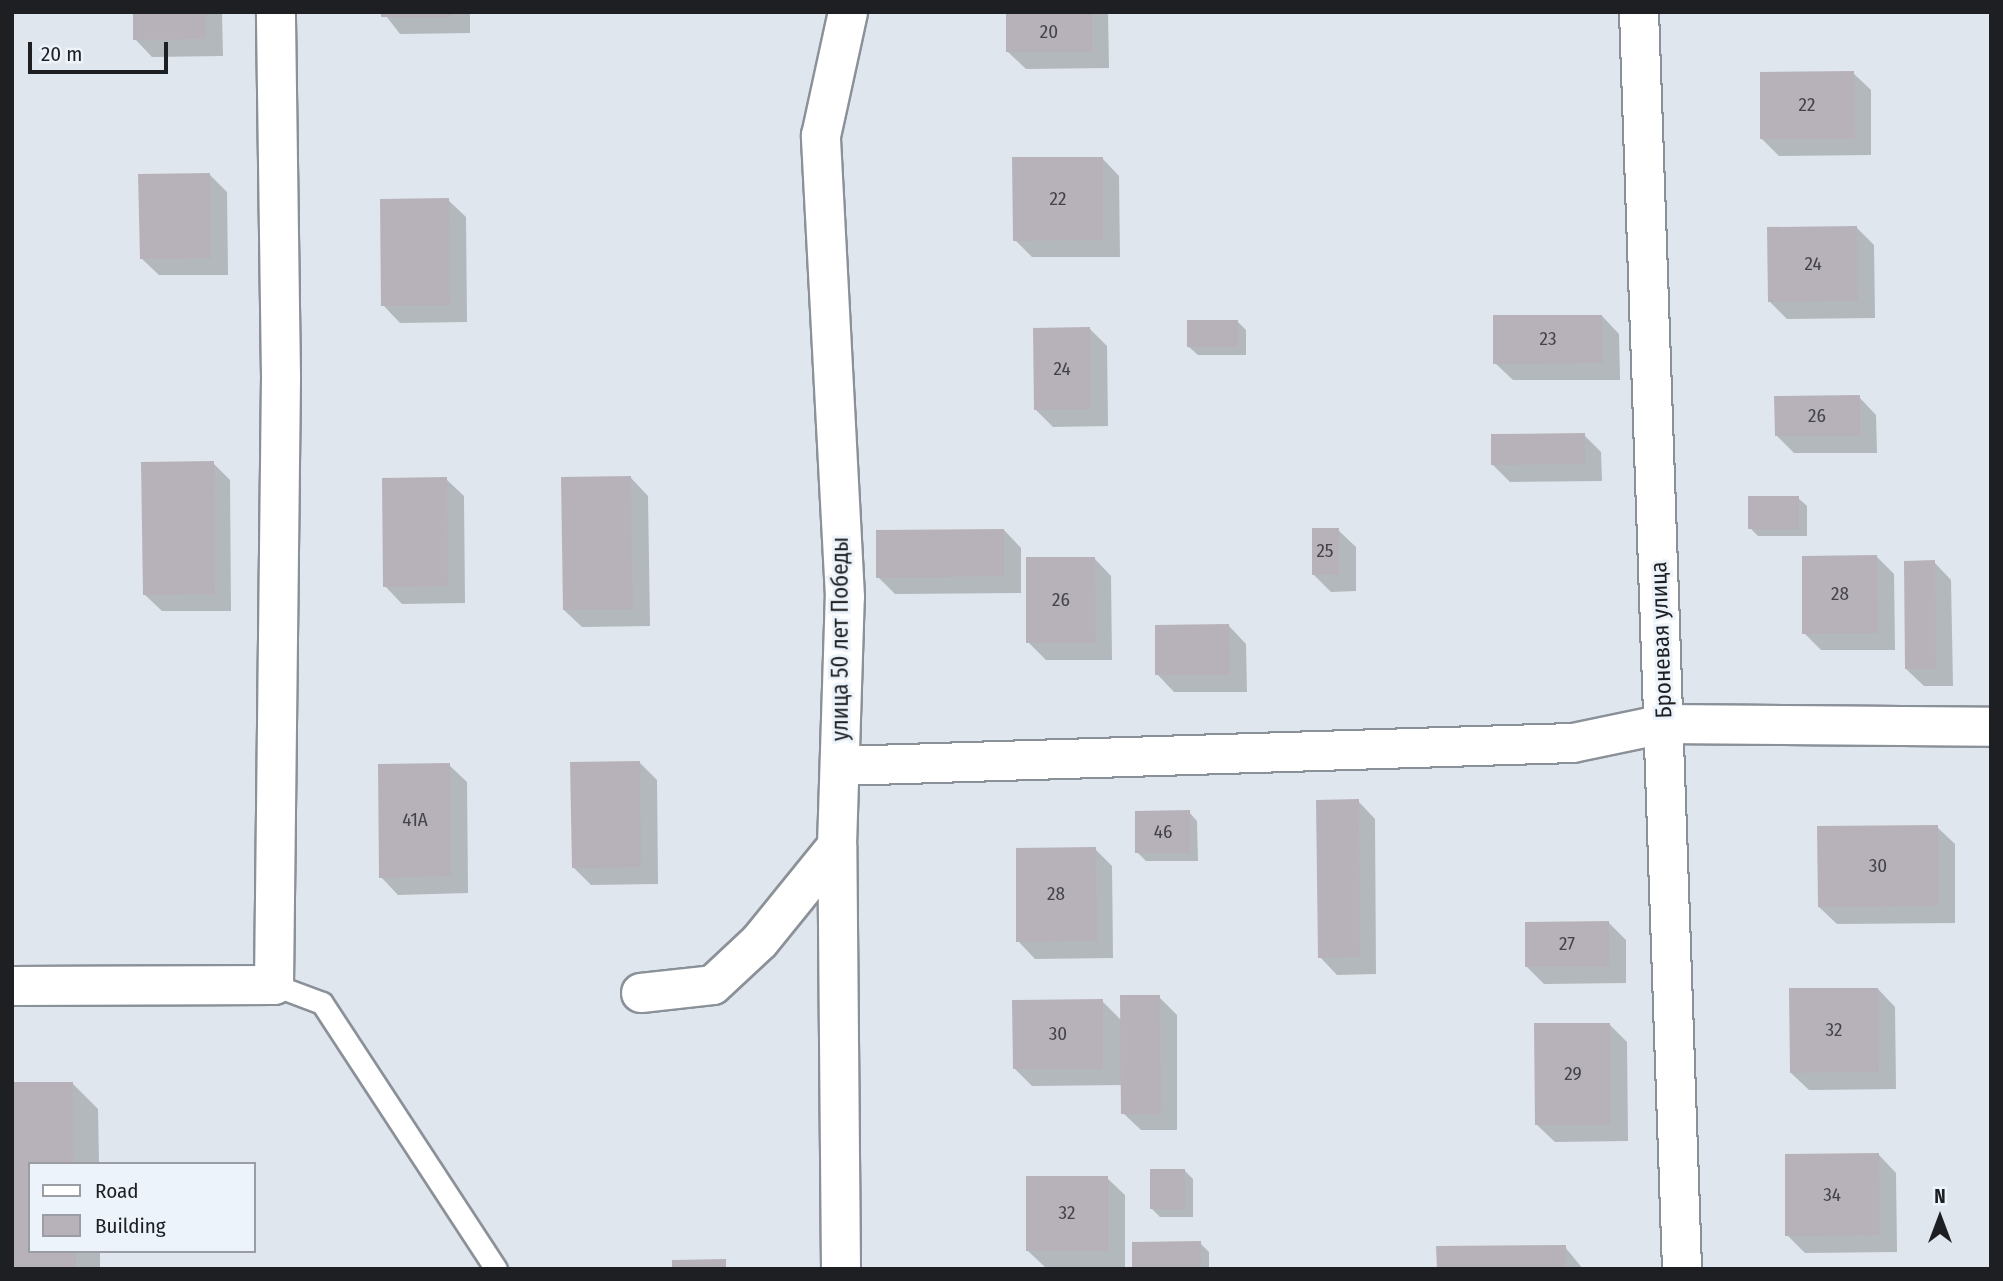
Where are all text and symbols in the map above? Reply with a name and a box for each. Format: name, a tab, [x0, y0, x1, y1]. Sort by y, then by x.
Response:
house number: 20	[1040, 21, 1058, 43]
scale bar	[32, 28, 172, 72]
text: 20 m	[41, 41, 82, 67]
house number: 22	[1799, 94, 1815, 116]
house number: 22	[1050, 188, 1066, 210]
house number: 24	[1804, 253, 1822, 275]
house number: 23	[1540, 328, 1556, 350]
house number: 24	[1053, 358, 1071, 380]
house number: 26	[1808, 405, 1826, 427]
street label: улица 50 лет Победы	[826, 537, 854, 741]
house number: 25	[1316, 540, 1334, 562]
street label: Броневая улица	[1644, 561, 1678, 719]
house number: 28	[1831, 583, 1849, 605]
house number: 26	[1052, 589, 1070, 611]
house number: 41А	[402, 809, 428, 831]
house number: 46	[1154, 821, 1172, 843]
house number: 30	[1869, 855, 1887, 877]
house number: 28	[1047, 883, 1065, 905]
house number: 27	[1559, 933, 1575, 955]
house number: 32	[1826, 1019, 1842, 1041]
house number: 30	[1049, 1023, 1067, 1045]
house number: 29	[1564, 1063, 1582, 1085]
legend	[28, 1162, 256, 1253]
text: Road	[95, 1178, 139, 1204]
north arrow	[1905, 1183, 1975, 1253]
house number: 34	[1823, 1184, 1841, 1206]
text: N	[1934, 1185, 1946, 1208]
house number: 32	[1059, 1202, 1075, 1224]
text: Building	[95, 1213, 166, 1239]

